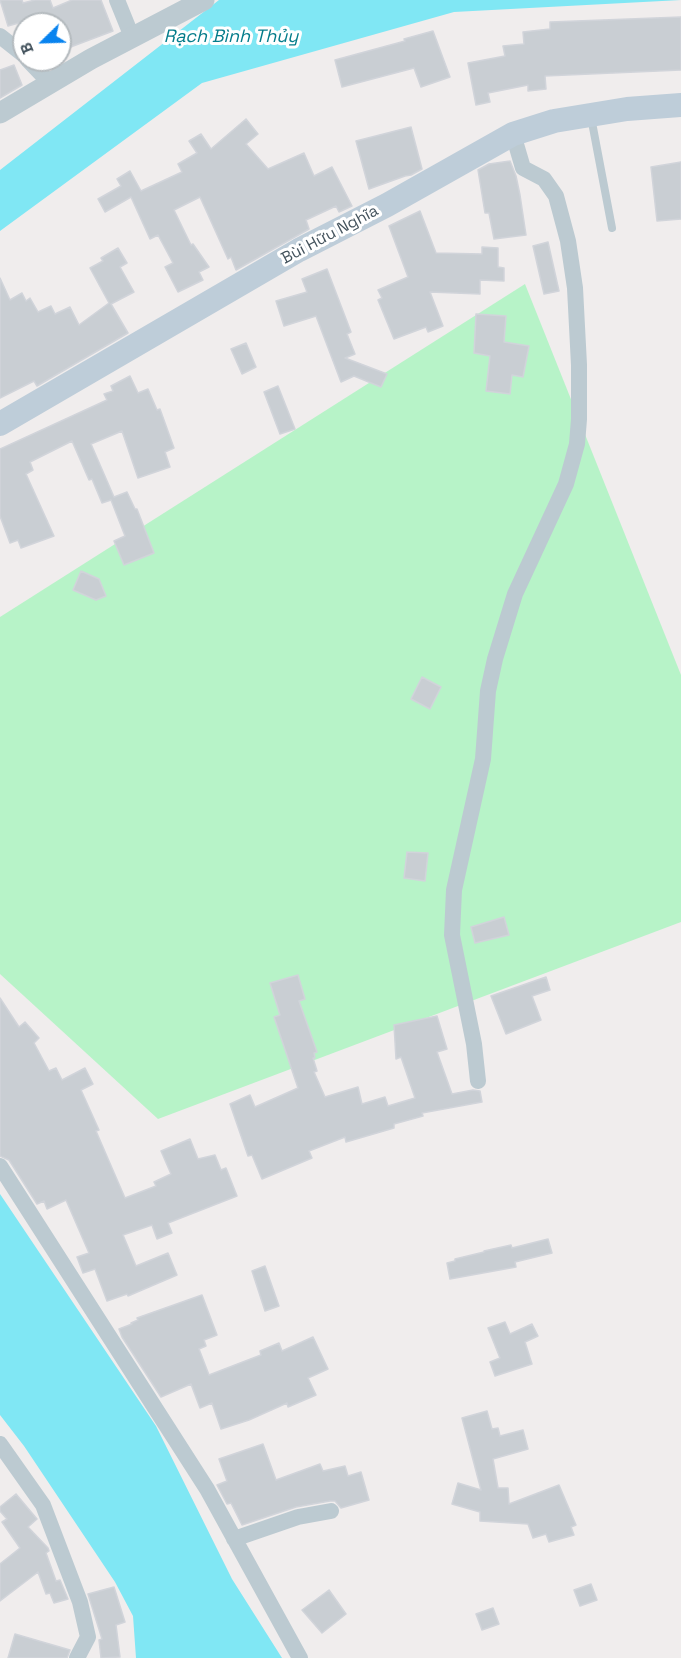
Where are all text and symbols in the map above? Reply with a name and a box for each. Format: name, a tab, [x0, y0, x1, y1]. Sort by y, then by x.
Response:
north arrow	[12, 12, 72, 72]
water label: Rạch Bình Thủy	[164, 26, 298, 48]
text: B	[15, 39, 39, 57]
street label: Bùi Hữu Nghĩa	[278, 201, 382, 269]

